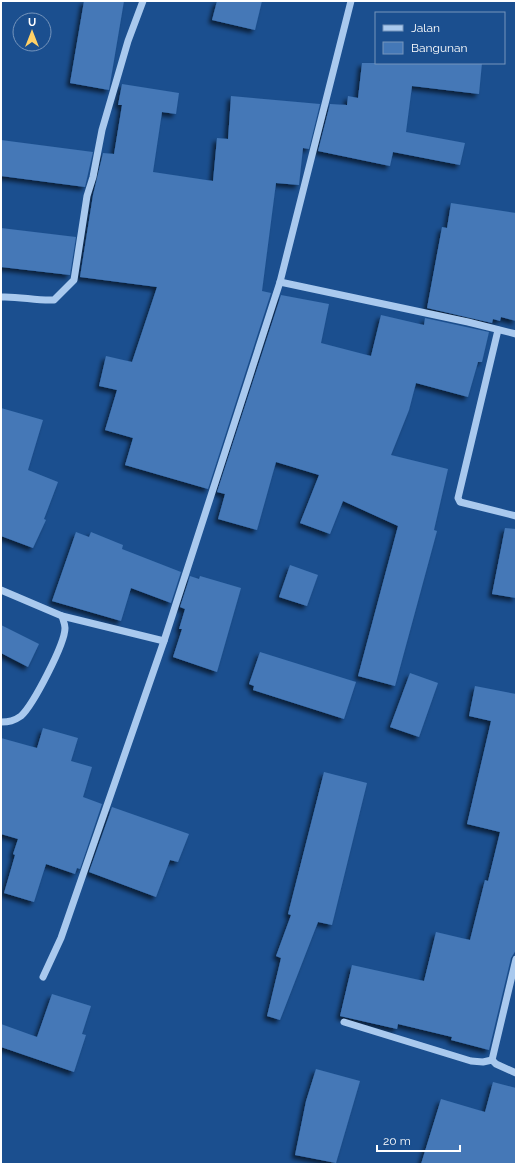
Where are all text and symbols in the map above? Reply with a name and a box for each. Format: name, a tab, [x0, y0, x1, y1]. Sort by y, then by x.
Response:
north arrow	[12, 12, 52, 52]
legend	[375, 12, 505, 64]
text: U	[28, 16, 36, 29]
text: Jalan	[411, 21, 440, 35]
text: Bangunan	[411, 41, 468, 55]
scale bar	[377, 1127, 460, 1153]
text: 20 m	[383, 1134, 411, 1148]

